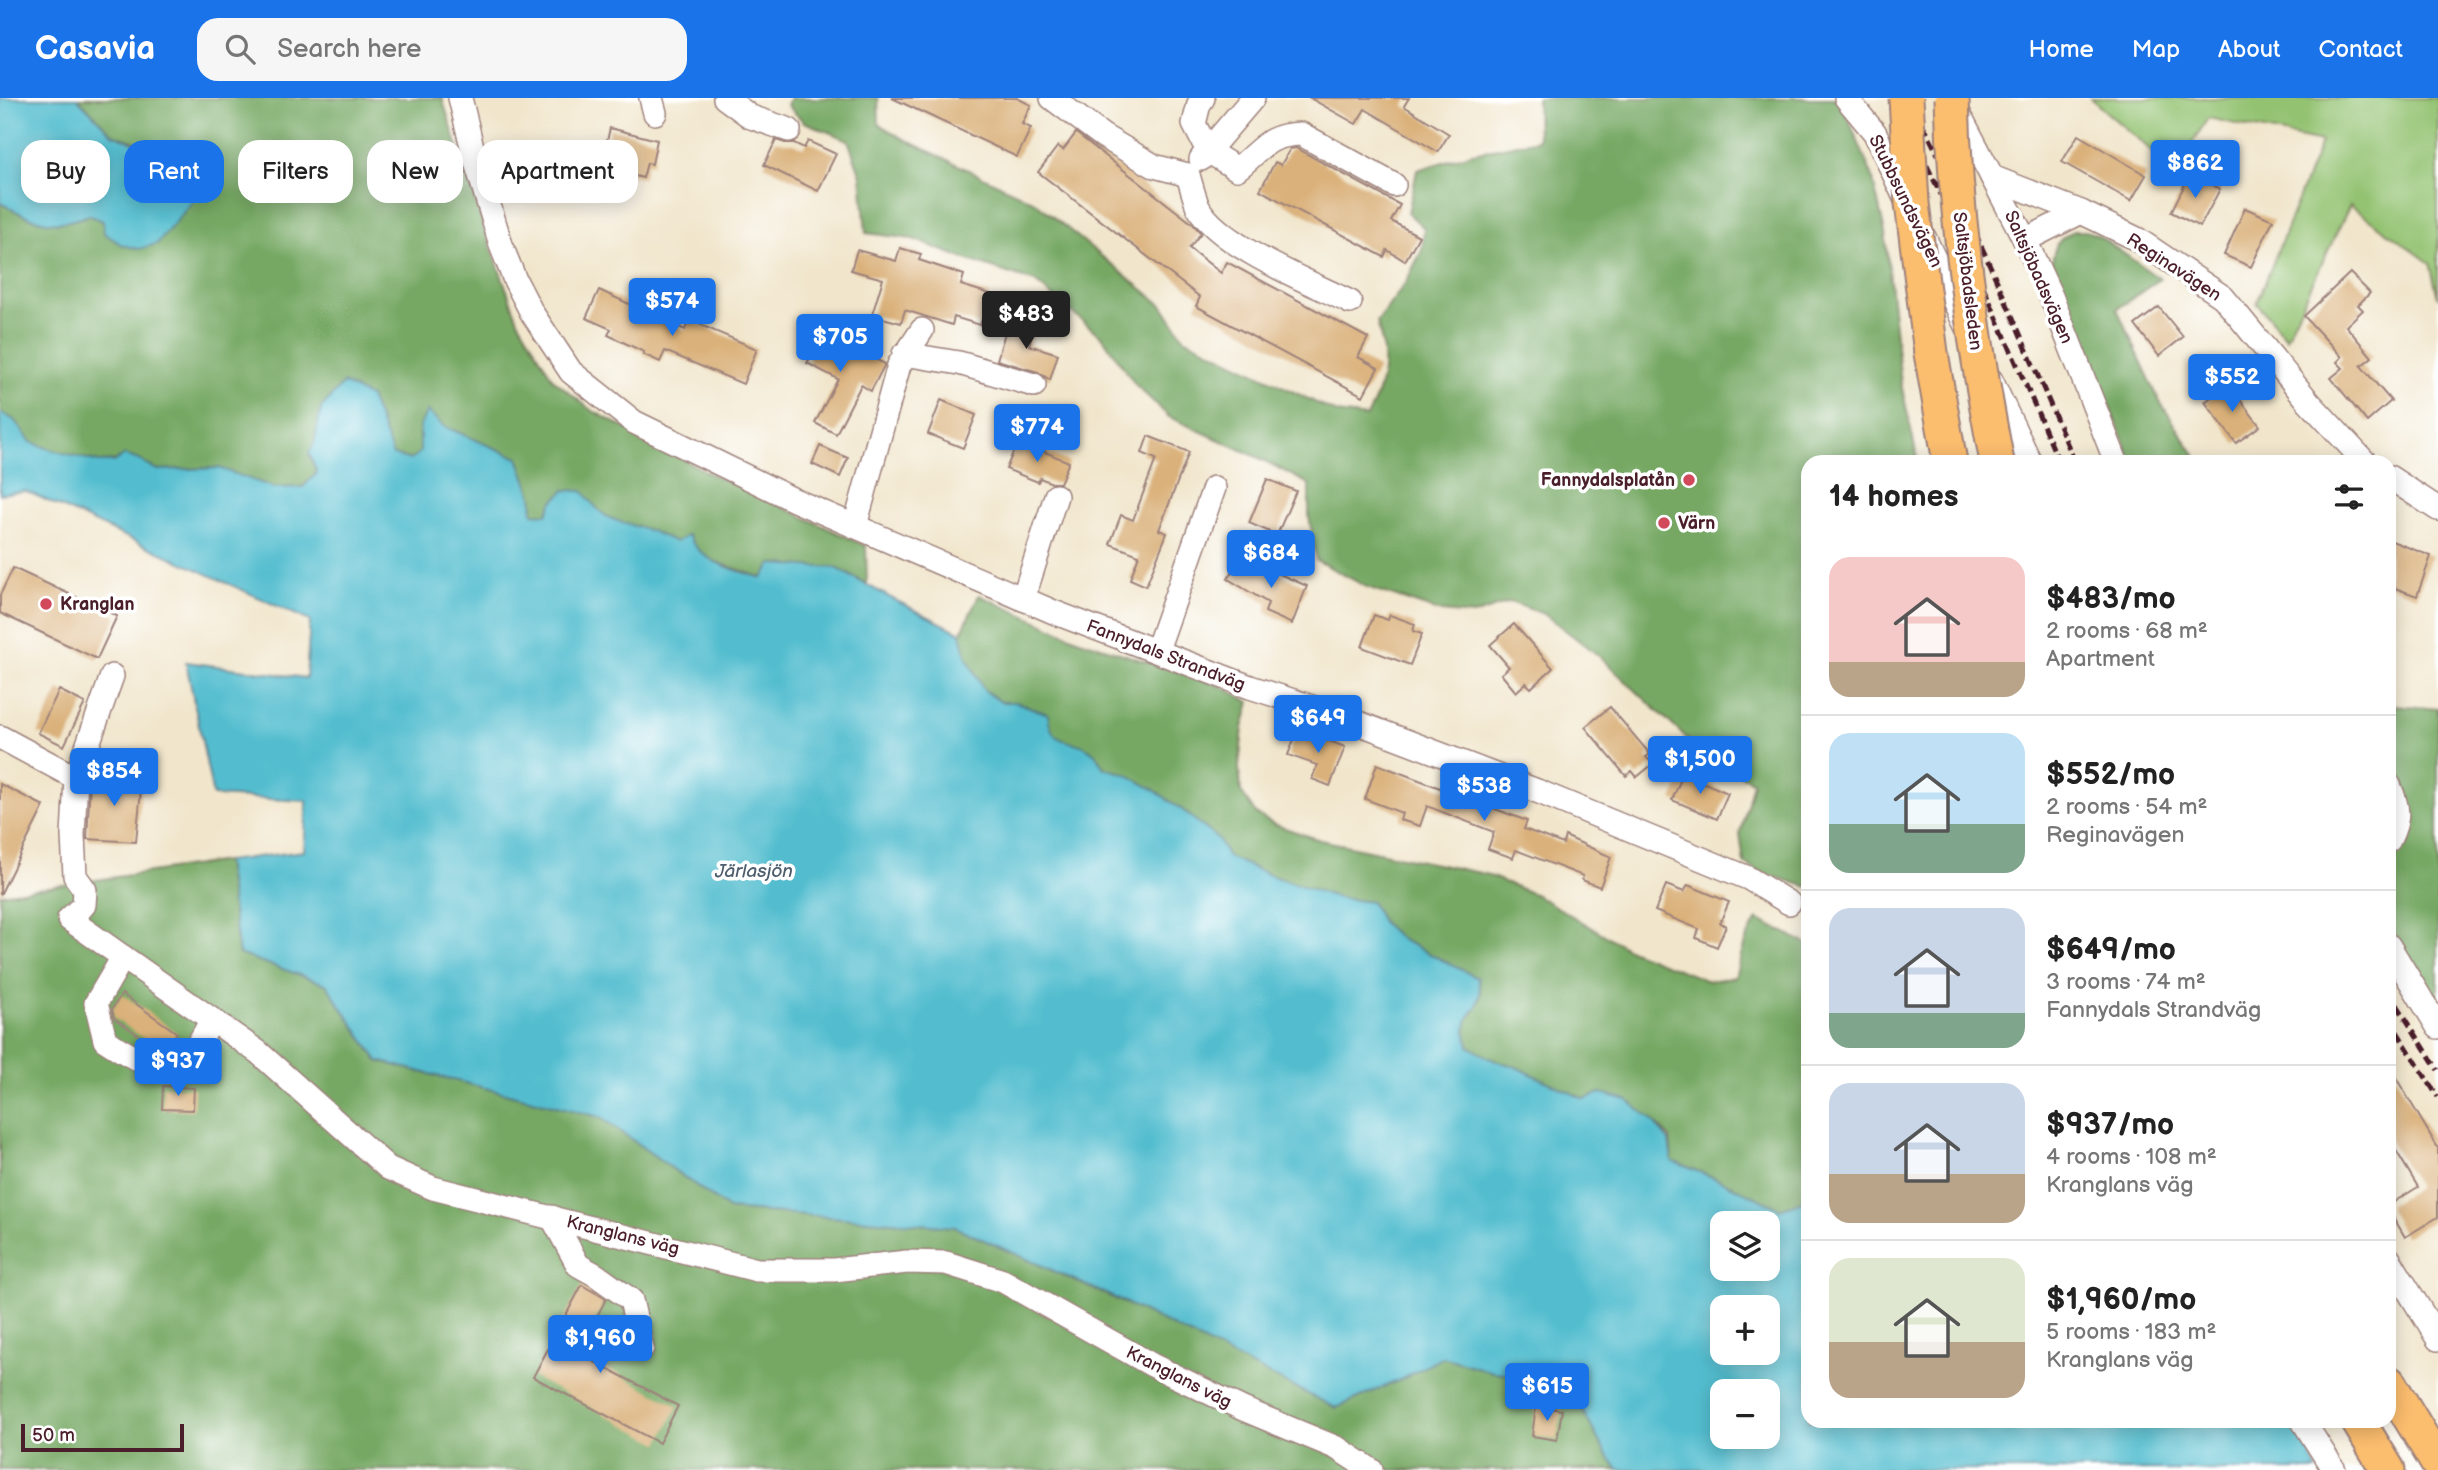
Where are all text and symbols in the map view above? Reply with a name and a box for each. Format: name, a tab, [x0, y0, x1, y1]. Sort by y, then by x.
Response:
search box	[197, 18, 687, 81]
text: Casavia	[35, 29, 155, 69]
icon: search	[221, 30, 259, 68]
text: Search here	[277, 34, 421, 65]
text: Home	[2029, 35, 2094, 64]
text: Map	[2132, 35, 2180, 64]
text: About	[2218, 35, 2280, 64]
text: Contact	[2318, 35, 2403, 64]
street label: Stubbsundsvägen	[1864, 132, 1947, 271]
chip: Buy	[21, 140, 110, 203]
chip: Rent	[124, 140, 224, 203]
chip: Filters	[238, 140, 353, 203]
chip: New	[367, 140, 463, 203]
chip: Apartment	[477, 140, 638, 203]
pin: $862	[2154, 140, 2236, 200]
text: $862	[2167, 149, 2223, 177]
street label: Saltsjöbadsvägen	[2000, 208, 2077, 347]
street label: Saltsjöbadsleden	[1949, 211, 1986, 351]
street label: Reginavägen	[2123, 229, 2225, 306]
pin: $574	[631, 278, 713, 338]
text: $574	[645, 287, 699, 315]
pin: $483	[985, 292, 1067, 351]
text: $483	[998, 300, 1054, 328]
pin: $705	[799, 314, 881, 374]
text: $705	[812, 323, 868, 351]
pin: $552	[2191, 354, 2273, 414]
text: $552	[2204, 363, 2260, 391]
pin: $774	[996, 404, 1078, 464]
text: $774	[1010, 413, 1064, 441]
place label: Fannydalsplatån	[1541, 470, 1675, 491]
marker: Fannydalsplatån	[1681, 472, 1697, 488]
icon: filters	[2330, 478, 2368, 516]
text: 14 homes	[1829, 479, 1958, 515]
place label: Värn	[1678, 513, 1715, 534]
marker: Värn	[1656, 515, 1672, 531]
pin: $684	[1230, 531, 1312, 590]
text: $684	[1243, 539, 1299, 567]
text: $483/mo	[2046, 581, 2176, 617]
icon: home	[1885, 585, 1969, 669]
place label: Kranglan	[60, 594, 134, 615]
marker: Kranglan	[38, 596, 54, 612]
street label: Fannydals Strandväg	[1083, 615, 1248, 695]
text: 2 rooms · 68 m²	[2046, 617, 2208, 645]
text: Apartment	[2046, 645, 2155, 673]
pin: $649	[1277, 696, 1359, 755]
text: $649	[1290, 704, 1346, 732]
pin: $1,500	[1643, 736, 1757, 796]
text: $1,500	[1664, 745, 1736, 773]
pin: $854	[73, 748, 155, 808]
text: $854	[86, 757, 142, 785]
text: $552/mo	[2046, 757, 2175, 793]
icon: home	[1885, 761, 1969, 845]
pin: $538	[1443, 764, 1525, 823]
text: $538	[1456, 772, 1512, 800]
text: 2 rooms · 54 m²	[2046, 793, 2208, 821]
text: Reginavägen	[2046, 821, 2184, 849]
water label: Järlasjön	[714, 860, 793, 883]
text: $649/mo	[2046, 932, 2176, 968]
icon: home	[1885, 936, 1969, 1020]
text: 3 rooms · 74 m²	[2046, 968, 2206, 996]
text: Fannydals Strandväg	[2046, 996, 2261, 1024]
pin: $937	[137, 1038, 219, 1098]
text: $937	[151, 1047, 205, 1075]
text: $937/mo	[2046, 1107, 2174, 1143]
icon: home	[1885, 1111, 1969, 1195]
text: 4 rooms · 108 m²	[2046, 1143, 2217, 1171]
text: Kranglans väg	[2046, 1171, 2194, 1199]
street label: Kranglans väg	[564, 1211, 681, 1260]
map controls	[1710, 1211, 1780, 1449]
button: layers	[1710, 1211, 1780, 1281]
text: $1,960/mo	[2046, 1282, 2196, 1318]
icon: home	[1885, 1286, 1969, 1370]
button: +	[1710, 1295, 1780, 1365]
pin: $1,960	[543, 1316, 657, 1375]
text: 5 rooms · 183 m²	[2046, 1318, 2216, 1346]
text: $1,960	[564, 1324, 636, 1352]
street label: Kranglans väg	[1123, 1342, 1235, 1413]
text: Kranglans väg	[2046, 1346, 2194, 1374]
pin: $615	[1506, 1364, 1588, 1423]
text: $615	[1521, 1372, 1573, 1400]
button: −	[1710, 1379, 1780, 1449]
scale bar	[21, 1421, 184, 1453]
text: 50 m	[32, 1424, 75, 1447]

